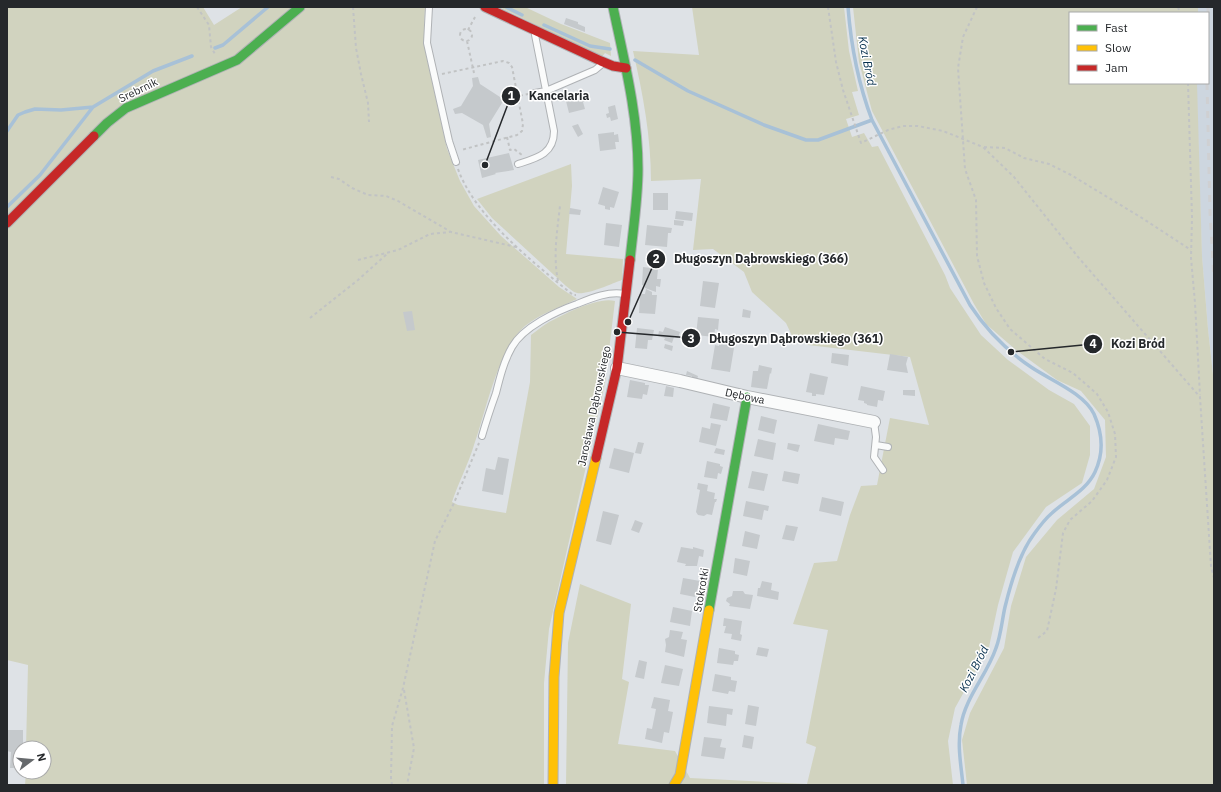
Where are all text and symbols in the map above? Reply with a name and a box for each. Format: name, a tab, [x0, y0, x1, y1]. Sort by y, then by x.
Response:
legend	[1069, 12, 1209, 84]
text: Fast	[1105, 20, 1128, 35]
water label: Kozi Bród	[855, 35, 880, 87]
text: Slow	[1105, 40, 1131, 55]
text: Jam	[1105, 60, 1128, 75]
street label: Srebrnik	[116, 74, 160, 105]
callout: Kancelaria	[501, 84, 598, 108]
text: 1	[507, 88, 515, 103]
text: Kancelaria	[529, 88, 590, 103]
callout: Długoszyn Dąbrowskiego (366)	[646, 247, 857, 271]
text: 2	[652, 251, 660, 266]
text: Długoszyn Dąbrowskiego (366)	[674, 251, 848, 266]
callout: Długoszyn Dąbrowskiego (361)	[681, 326, 891, 350]
text: 3	[687, 331, 695, 346]
text: Długoszyn Dąbrowskiego (361)	[709, 331, 883, 346]
callout: Kozi Bród	[1083, 332, 1173, 356]
text: 4	[1089, 336, 1097, 351]
text: Kozi Bród	[1111, 336, 1165, 351]
street label: Jarosława Dąbrowskiego	[574, 345, 614, 467]
street label: Dębowa	[724, 385, 766, 407]
street label: Stokrotki	[690, 567, 712, 613]
water label: Kozi Bród	[955, 643, 992, 695]
north arrow	[12, 740, 52, 780]
text: N	[34, 751, 49, 763]

